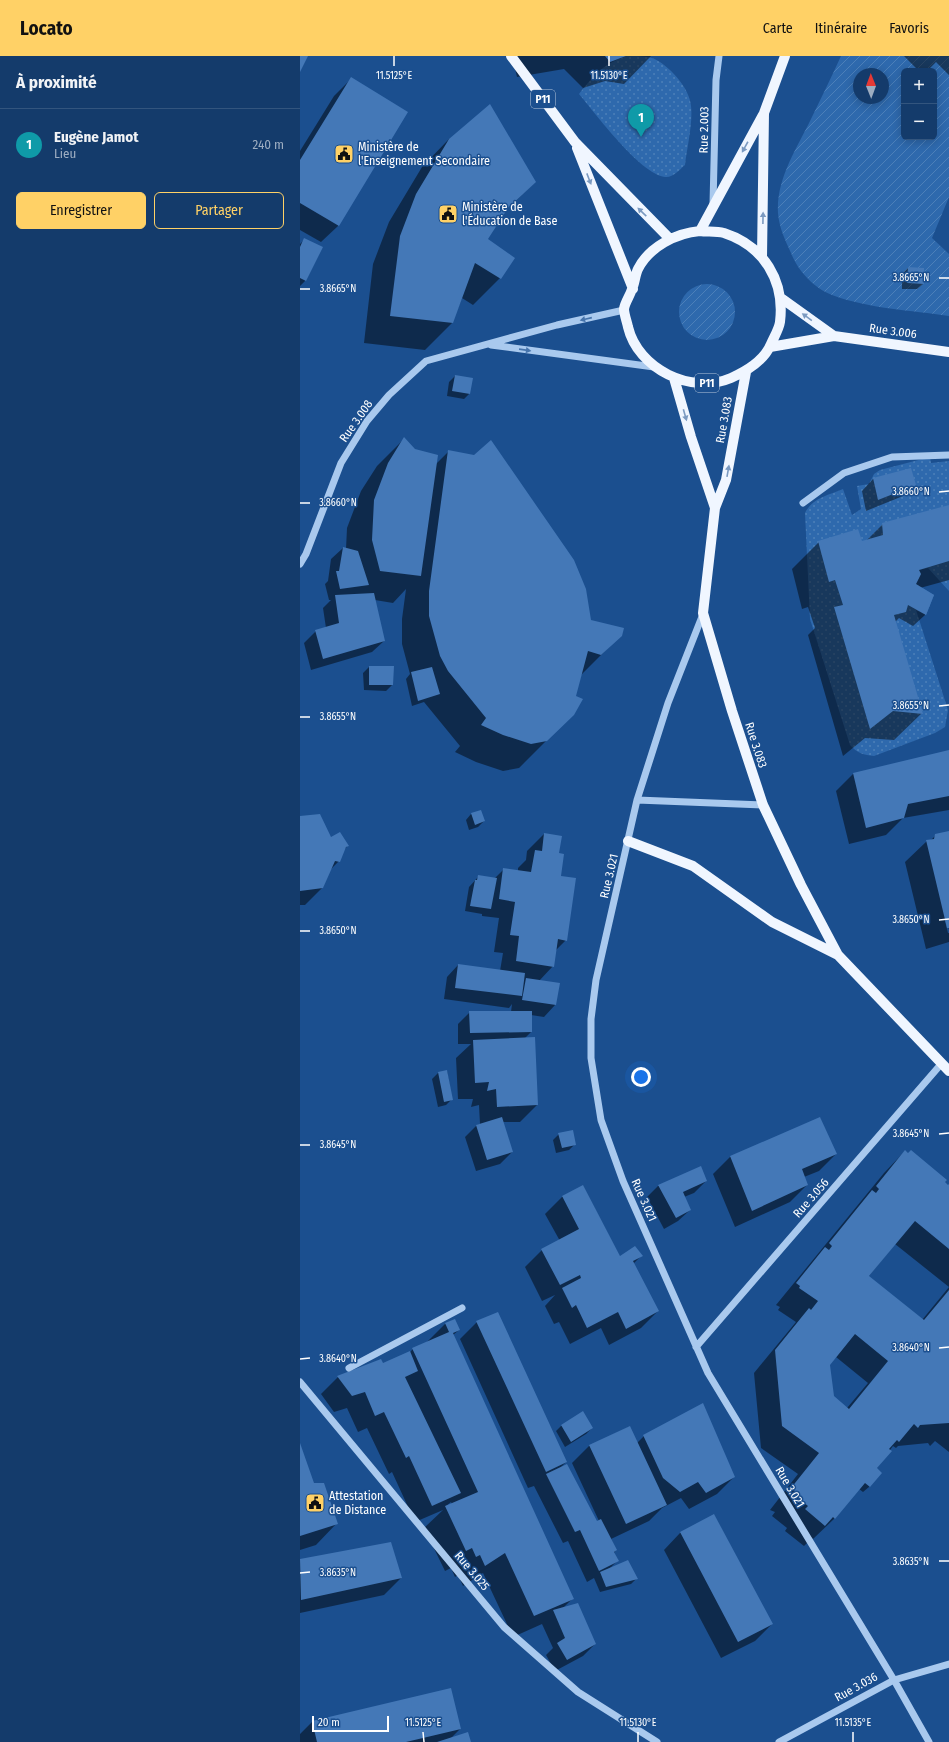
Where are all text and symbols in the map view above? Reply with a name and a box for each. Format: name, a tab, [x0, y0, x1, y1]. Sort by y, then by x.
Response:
text: Locato	[20, 17, 73, 40]
text: Carte	[763, 20, 793, 37]
text: Itinéraire	[815, 20, 867, 37]
text: Favoris	[889, 20, 929, 37]
north arrow	[853, 68, 889, 104]
map controls	[901, 68, 937, 140]
button: +	[901, 68, 937, 104]
text: 11.5125°E	[376, 70, 412, 82]
text: 11.5130°E	[591, 70, 628, 82]
text: À proximité	[16, 72, 97, 93]
road number: P11	[531, 90, 555, 108]
pin: 1	[628, 104, 654, 137]
button: −	[901, 104, 937, 140]
street label: Rue 2.003	[697, 106, 711, 154]
text: Eugène Jamot	[54, 128, 139, 146]
text: 1	[26, 137, 32, 152]
text: 240 m	[252, 137, 284, 152]
place label: Ministère de l'Enseignement Secondaire	[358, 140, 490, 168]
one-way arrow	[742, 141, 748, 153]
public building icon: Ministère de l'Enseignement Secondaire	[333, 143, 355, 165]
text: Lieu	[54, 146, 76, 161]
one-way arrow	[587, 173, 593, 185]
button: Enregistrer	[16, 192, 146, 229]
button: Partager	[154, 192, 284, 229]
place label: Ministère de l'Éducation de Base	[462, 200, 557, 228]
public building icon: Ministère de l'Éducation de Base	[437, 203, 459, 225]
one-way arrow	[637, 207, 647, 217]
one-way arrow	[759, 212, 766, 224]
text: 3.8665°N	[893, 272, 929, 284]
text: 3.8665°N	[320, 283, 356, 295]
one-way arrow	[802, 313, 813, 321]
one-way arrow	[580, 316, 592, 322]
street label: Rue 3.006	[868, 321, 918, 341]
one-way arrow	[519, 347, 531, 353]
road number: P11	[695, 374, 719, 392]
street label: Rue 3.083	[713, 396, 735, 444]
street label: Rue 3.008	[337, 397, 375, 445]
one-way arrow	[682, 409, 688, 421]
one-way arrow	[725, 465, 731, 477]
text: 3.8660°N	[892, 486, 930, 498]
text: 3.8660°N	[319, 497, 357, 509]
text: 3.8655°N	[893, 700, 929, 712]
text: 3.8655°N	[320, 711, 356, 723]
street label: Rue 3.083	[742, 720, 770, 770]
street label: Rue 3.021	[597, 852, 621, 900]
text: 3.8650°N	[892, 914, 930, 926]
text: 3.8650°N	[319, 925, 357, 937]
your location	[631, 1067, 651, 1087]
text: 3.8645°N	[893, 1128, 929, 1140]
text: 3.8645°N	[320, 1139, 356, 1151]
street label: Rue 3.021	[628, 1176, 660, 1224]
street label: Rue 3.056	[790, 1176, 832, 1220]
text: 3.8640°N	[892, 1342, 930, 1354]
text: 3.8640°N	[319, 1353, 357, 1365]
street label: Rue 3.021	[772, 1464, 808, 1510]
place label: Attestation de Distance	[329, 1489, 386, 1517]
public building icon: Attestation de Distance	[304, 1492, 326, 1514]
street label: Rue 3.025	[452, 1549, 493, 1594]
text: 3.8635°N	[893, 1556, 929, 1568]
text: 3.8635°N	[320, 1567, 356, 1579]
street label: Rue 3.036	[832, 1669, 880, 1704]
scale bar	[312, 1714, 389, 1733]
text: 20 m	[318, 1716, 340, 1729]
text: 11.5125°E	[405, 1717, 441, 1729]
text: 11.5130°E	[620, 1717, 657, 1729]
text: 11.5135°E	[835, 1717, 871, 1729]

